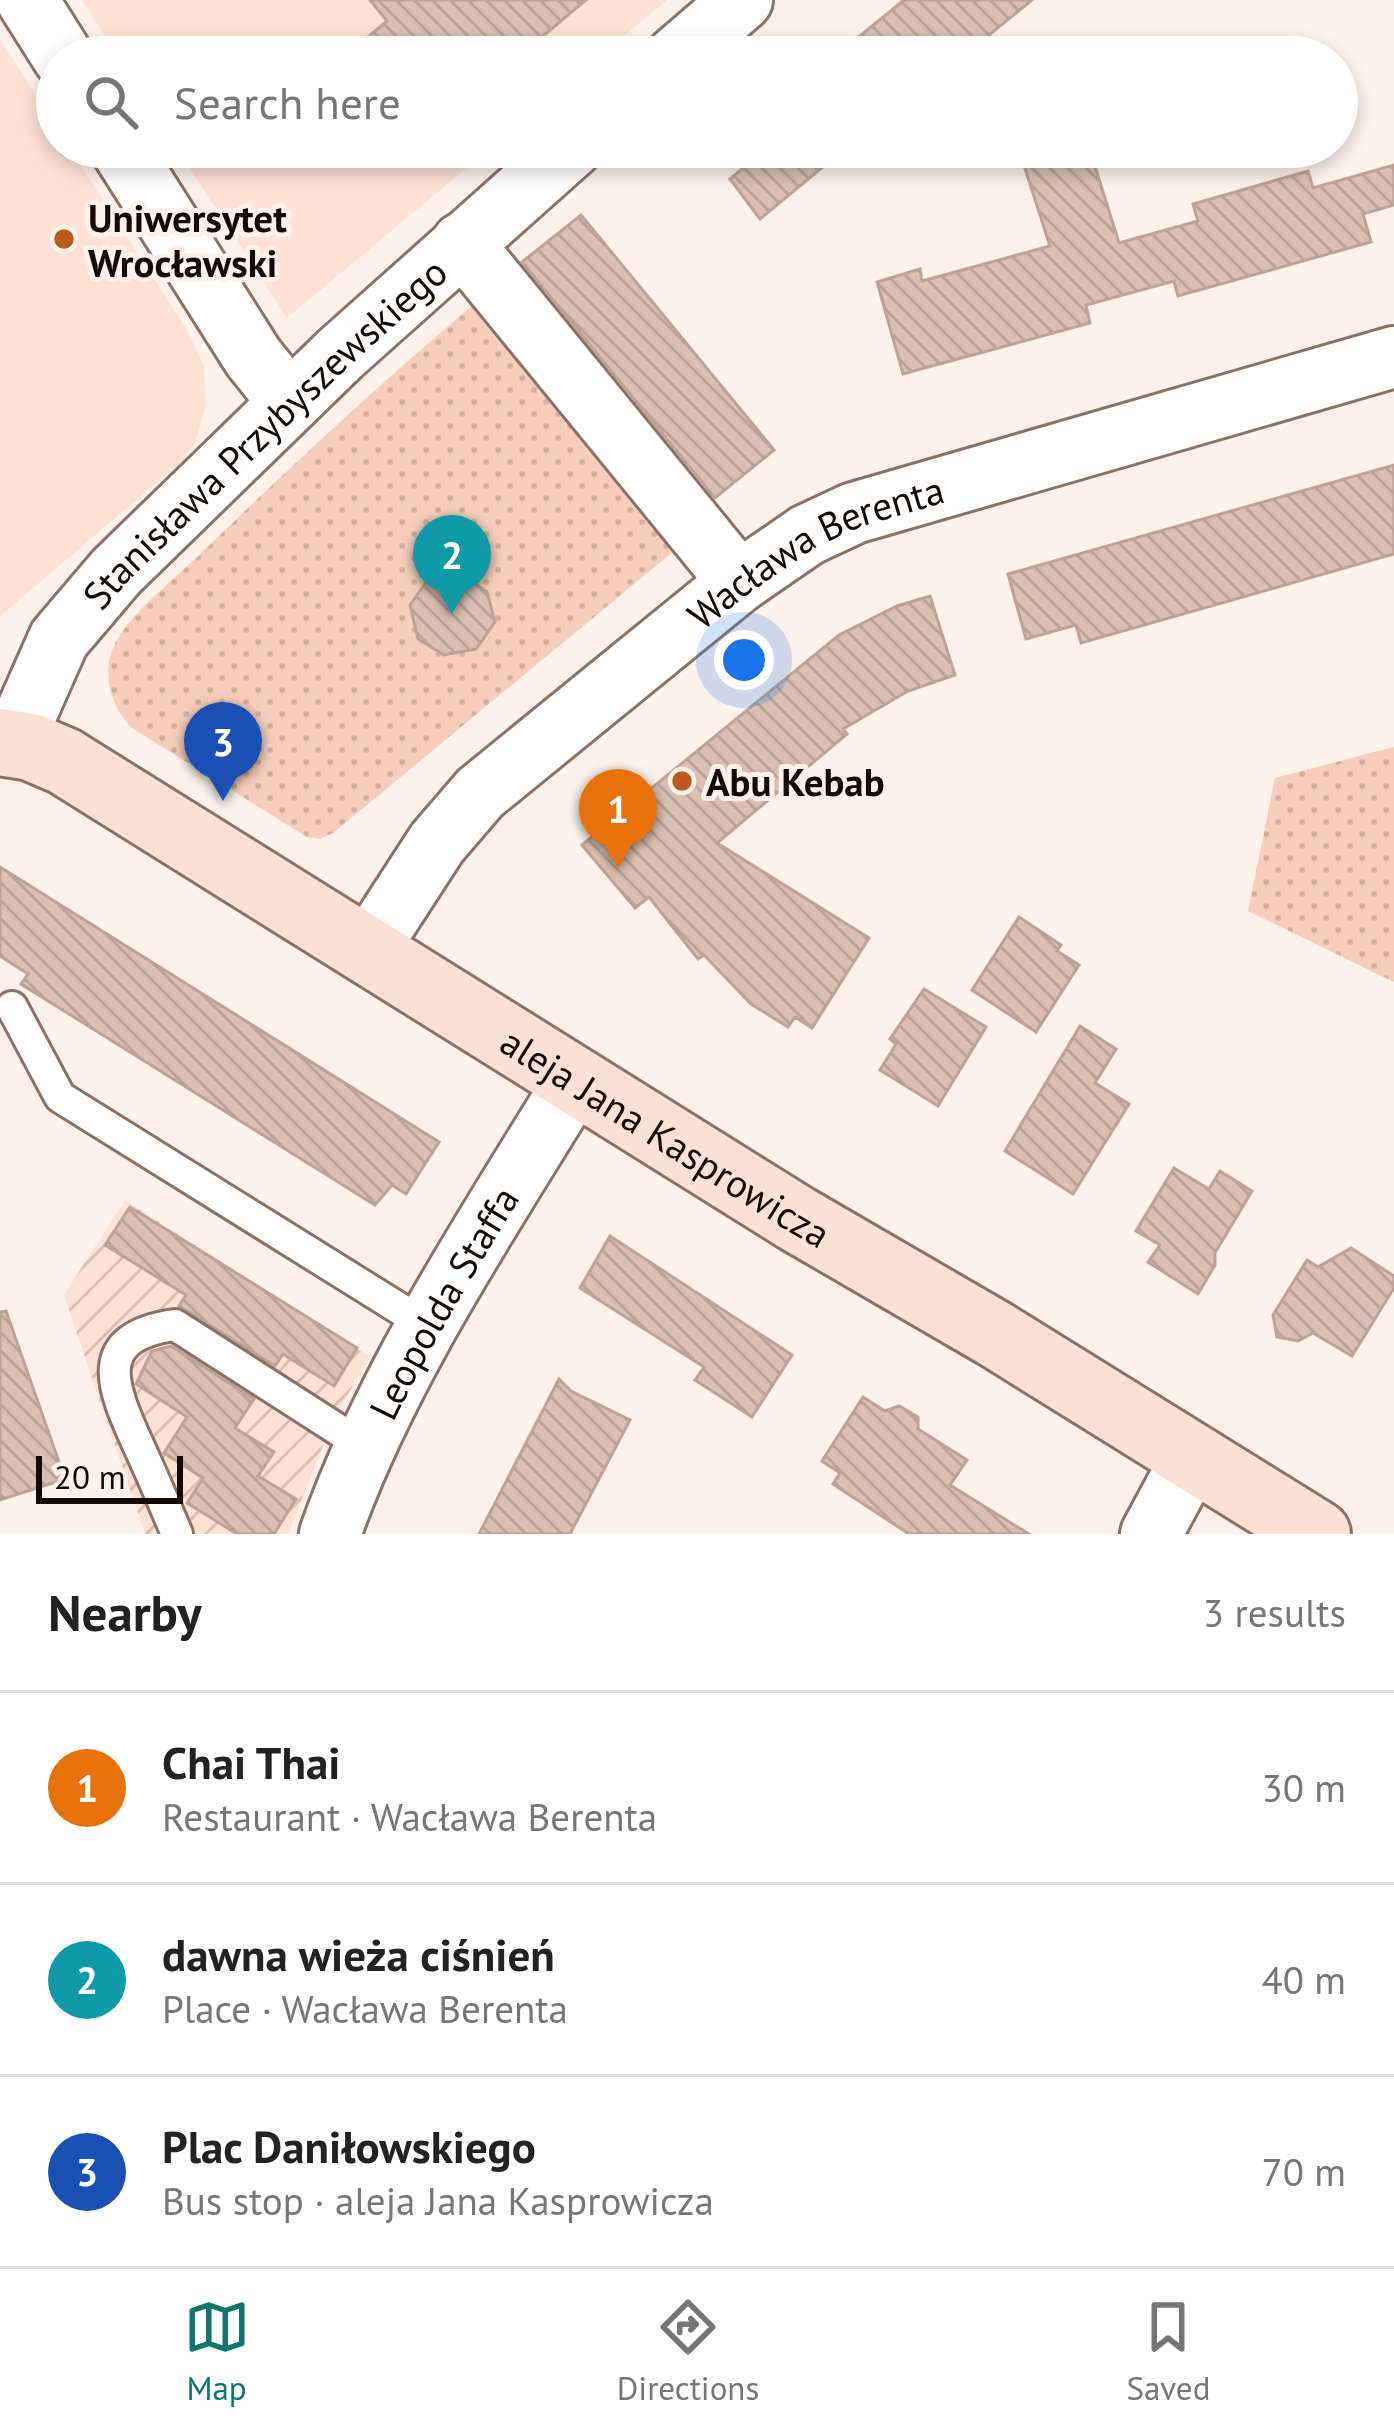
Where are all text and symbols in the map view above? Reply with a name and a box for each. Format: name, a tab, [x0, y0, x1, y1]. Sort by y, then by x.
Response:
search box	[36, 36, 1358, 168]
icon: search	[78, 69, 144, 135]
text: Search here	[174, 73, 401, 131]
place label: Uniwersytet Wrocławski	[88, 192, 287, 288]
marker: Uniwersytet Wrocławski	[51, 226, 77, 252]
street label: Stanisława Przybyszewskiego	[71, 246, 457, 619]
street label: Wacława Berenta	[676, 463, 949, 640]
pin: 2	[413, 515, 491, 614]
your location	[714, 630, 774, 690]
pin: 3	[184, 702, 262, 801]
place label: Abu Kebab	[706, 756, 885, 807]
marker: Abu Kebab	[669, 768, 695, 794]
pin: 1	[579, 769, 657, 868]
street label: aleja Jana Kasprowicza	[492, 1015, 840, 1259]
street label: Leopolda Staffa	[357, 1176, 529, 1427]
scale bar	[36, 1450, 183, 1503]
text: 20 m	[54, 1455, 126, 1498]
text: Nearby	[48, 1579, 202, 1645]
text: 3 results	[1203, 1587, 1346, 1638]
text: Chai Thai	[162, 1733, 340, 1791]
text: 1	[76, 1762, 98, 1813]
text: 30 m	[1261, 1762, 1346, 1813]
text: Restaurant · Wacława Berenta	[162, 1791, 657, 1842]
text: dawna wieża ciśnień	[162, 1925, 555, 1983]
text: 2	[76, 1954, 98, 2005]
text: 40 m	[1261, 1954, 1346, 2005]
text: Place · Wacława Berenta	[162, 1983, 568, 2034]
text: Plac Daniłowskiego	[162, 2117, 536, 2175]
text: 3	[76, 2146, 98, 2197]
text: 70 m	[1261, 2146, 1346, 2197]
text: Bus stop · aleja Jana Kasprowicza	[162, 2175, 714, 2226]
tab: Map	[184, 2294, 250, 2409]
tab: Directions	[617, 2294, 759, 2409]
tab: Saved	[1126, 2294, 1210, 2409]

